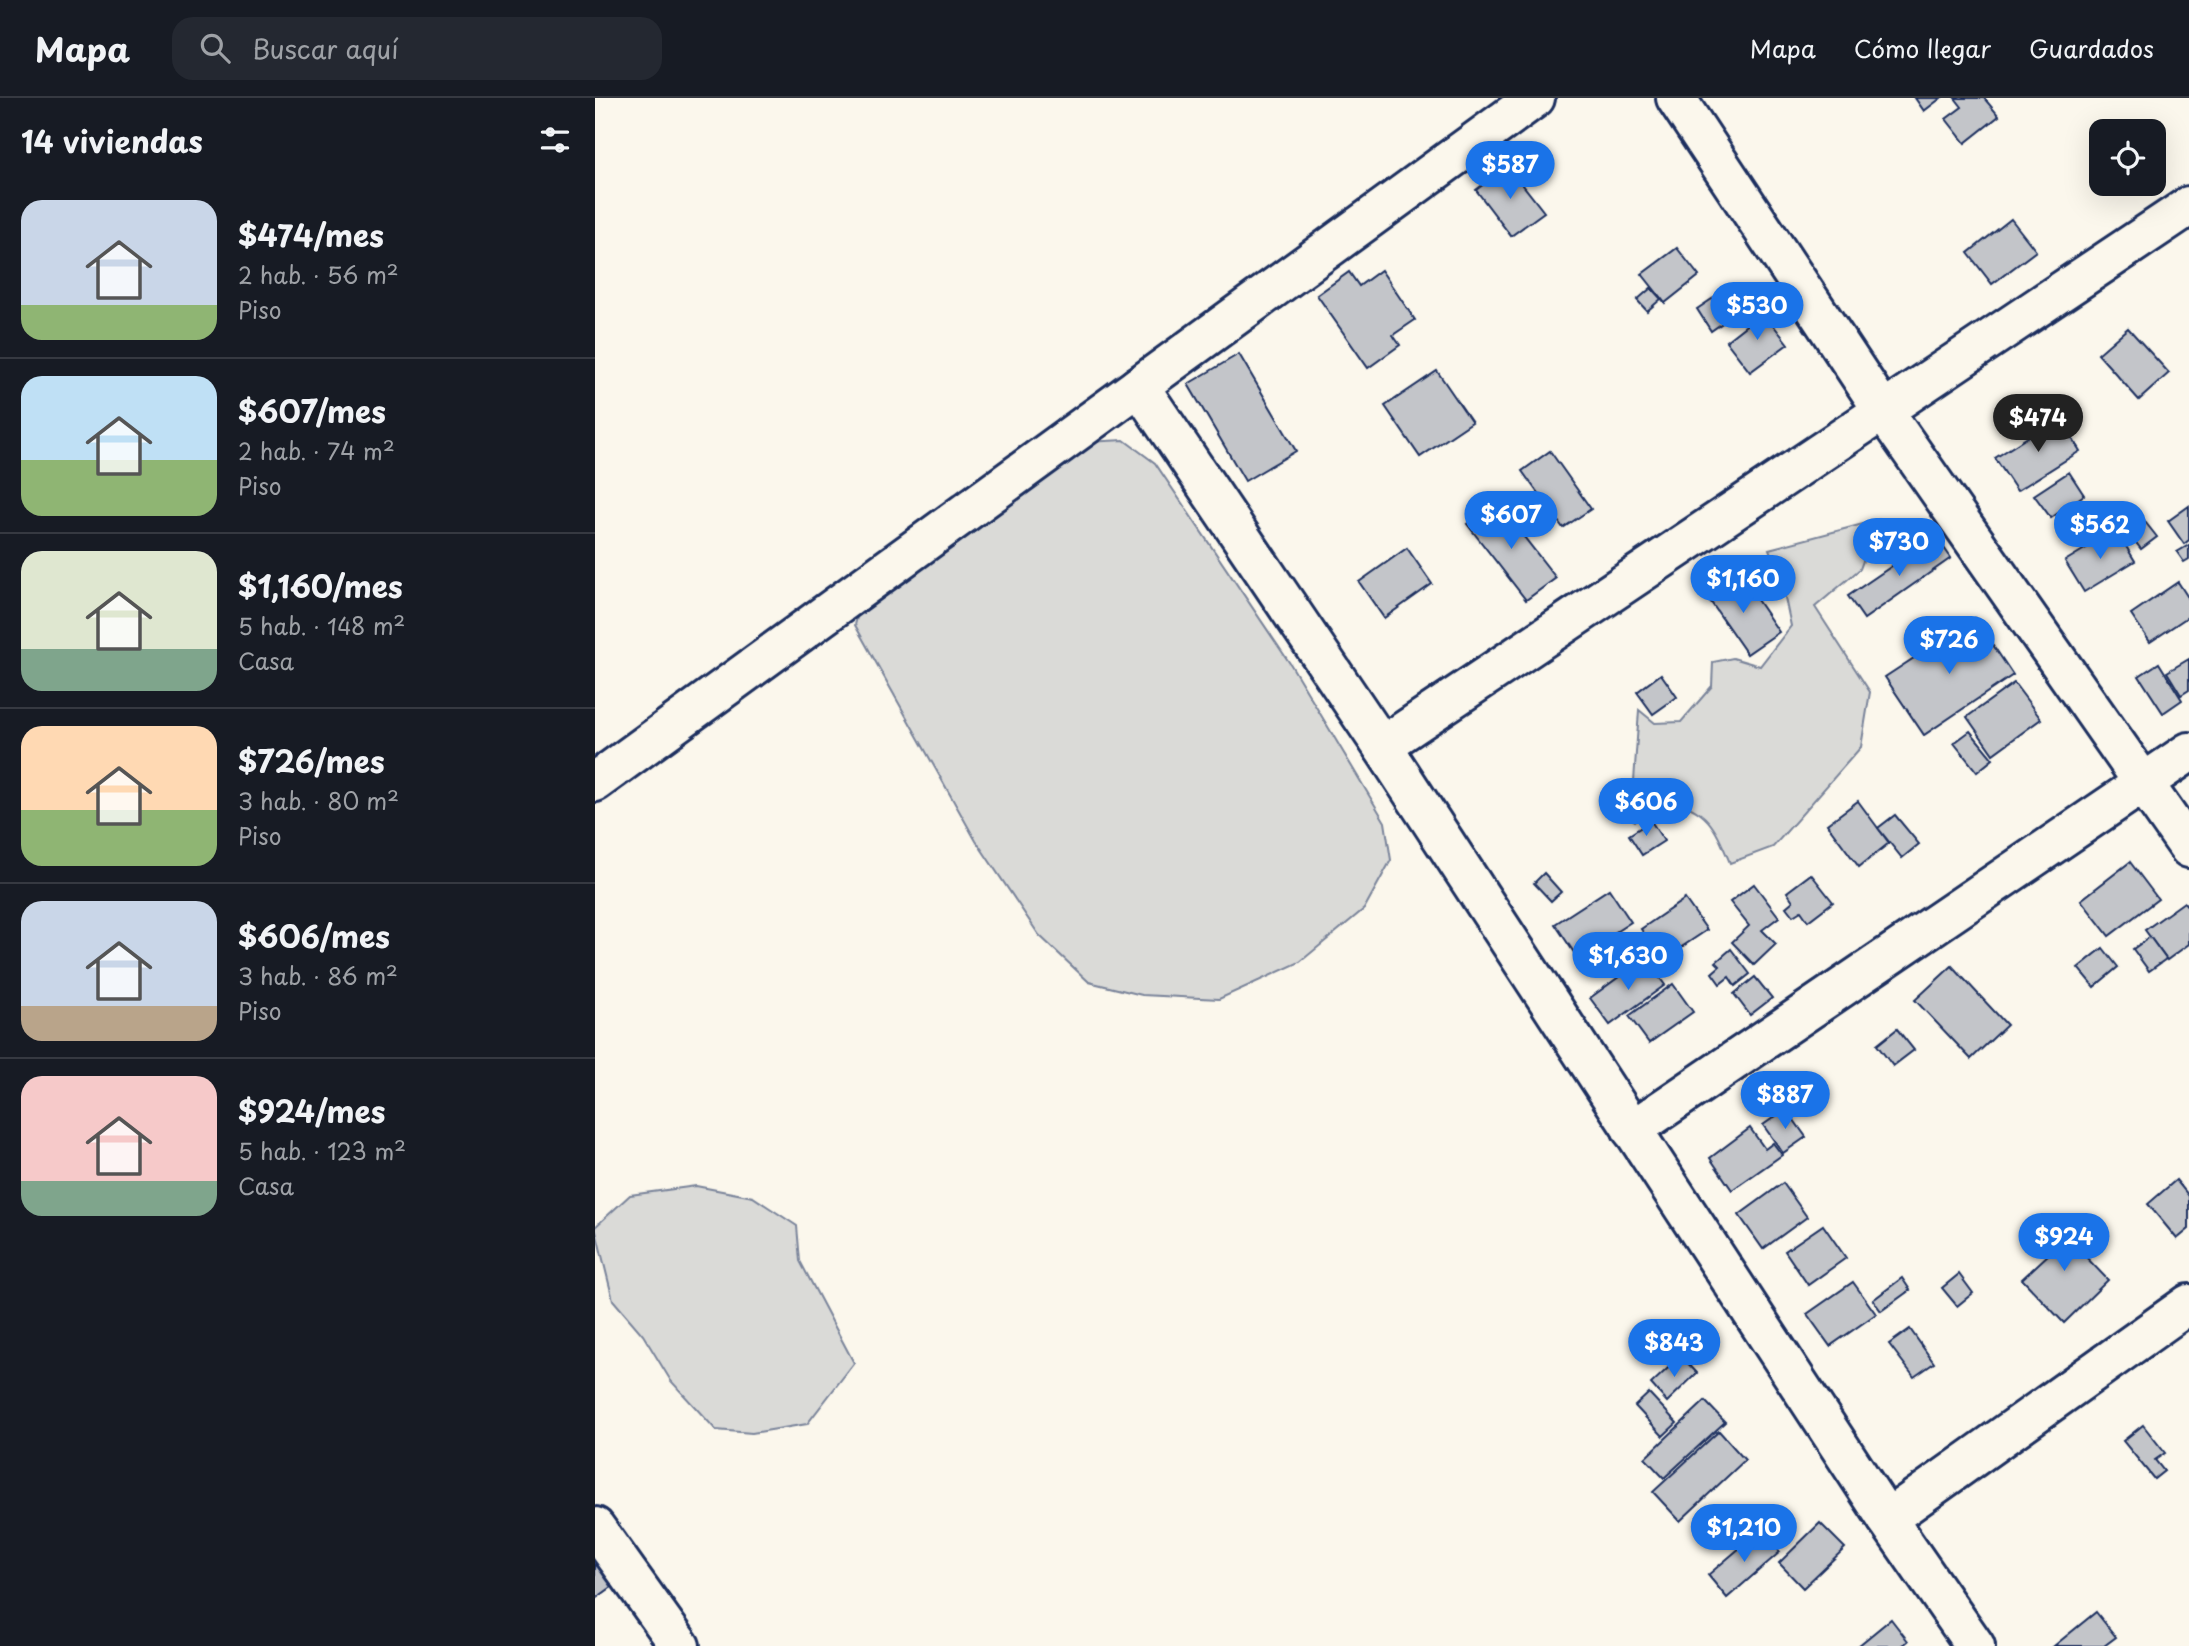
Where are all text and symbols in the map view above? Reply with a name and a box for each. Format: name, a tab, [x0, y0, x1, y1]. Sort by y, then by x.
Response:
search box	[172, 17, 662, 80]
text: Mapa	[35, 23, 130, 73]
icon: search	[196, 29, 234, 67]
text: Buscar aquí	[252, 29, 398, 68]
text: Mapa	[1750, 30, 1816, 66]
text: Cómo llegar	[1854, 30, 1991, 66]
text: Guardados	[2029, 30, 2154, 66]
text: 14 viviendas	[21, 118, 203, 163]
map controls	[2089, 119, 2166, 196]
button: locate	[2089, 119, 2166, 196]
icon: filters	[536, 121, 574, 159]
pin: $587	[1469, 141, 1551, 201]
text: $587	[1482, 146, 1538, 181]
text: $474/mes	[238, 212, 384, 257]
icon: home	[77, 228, 161, 312]
text: 2 hab. · 56 m²	[238, 257, 399, 292]
pin: $530	[1716, 282, 1798, 342]
text: $530	[1726, 287, 1788, 322]
text: Piso	[238, 292, 282, 327]
text: $607/mes	[238, 388, 386, 433]
pin: $474	[1997, 394, 2079, 454]
text: $474	[2009, 399, 2067, 434]
icon: home	[77, 404, 161, 488]
text: 2 hab. · 74 m²	[238, 433, 395, 468]
text: Piso	[238, 468, 282, 503]
pin: $607	[1470, 491, 1552, 551]
text: $607	[1480, 496, 1542, 531]
pin: $562	[2059, 502, 2141, 561]
text: $562	[2070, 506, 2130, 541]
pin: $730	[1858, 518, 1940, 578]
text: $730	[1869, 523, 1929, 558]
pin: $1,160	[1686, 556, 1800, 615]
text: $1,160	[1707, 560, 1779, 595]
text: $1,160/mes	[238, 563, 403, 608]
icon: home	[77, 579, 161, 663]
text: 5 hab. · 148 m²	[238, 608, 405, 643]
pin: $726	[1908, 616, 1990, 676]
text: $726	[1920, 621, 1978, 656]
text: Casa	[238, 643, 294, 678]
text: $726/mes	[238, 738, 385, 783]
icon: home	[77, 754, 161, 838]
pin: $606	[1605, 778, 1687, 838]
text: 3 hab. · 80 m²	[238, 783, 399, 818]
text: $606	[1615, 783, 1677, 818]
text: Piso	[238, 818, 282, 853]
text: $606/mes	[238, 913, 390, 958]
icon: home	[77, 929, 161, 1013]
pin: $1,630	[1571, 932, 1685, 992]
text: $1,630	[1588, 937, 1668, 972]
text: 3 hab. · 86 m²	[238, 958, 398, 993]
text: Piso	[238, 993, 282, 1028]
pin: $887	[1744, 1072, 1826, 1131]
text: $887	[1757, 1076, 1813, 1111]
text: $924/mes	[238, 1088, 386, 1133]
icon: home	[77, 1104, 161, 1188]
text: 5 hab. · 123 m²	[238, 1133, 406, 1168]
text: Casa	[238, 1168, 294, 1203]
pin: $924	[2023, 1214, 2105, 1273]
text: $924	[2034, 1218, 2094, 1253]
pin: $843	[1633, 1320, 1715, 1379]
text: $843	[1644, 1324, 1704, 1359]
pin: $1,210	[1687, 1504, 1801, 1564]
text: $1,210	[1707, 1509, 1781, 1544]

